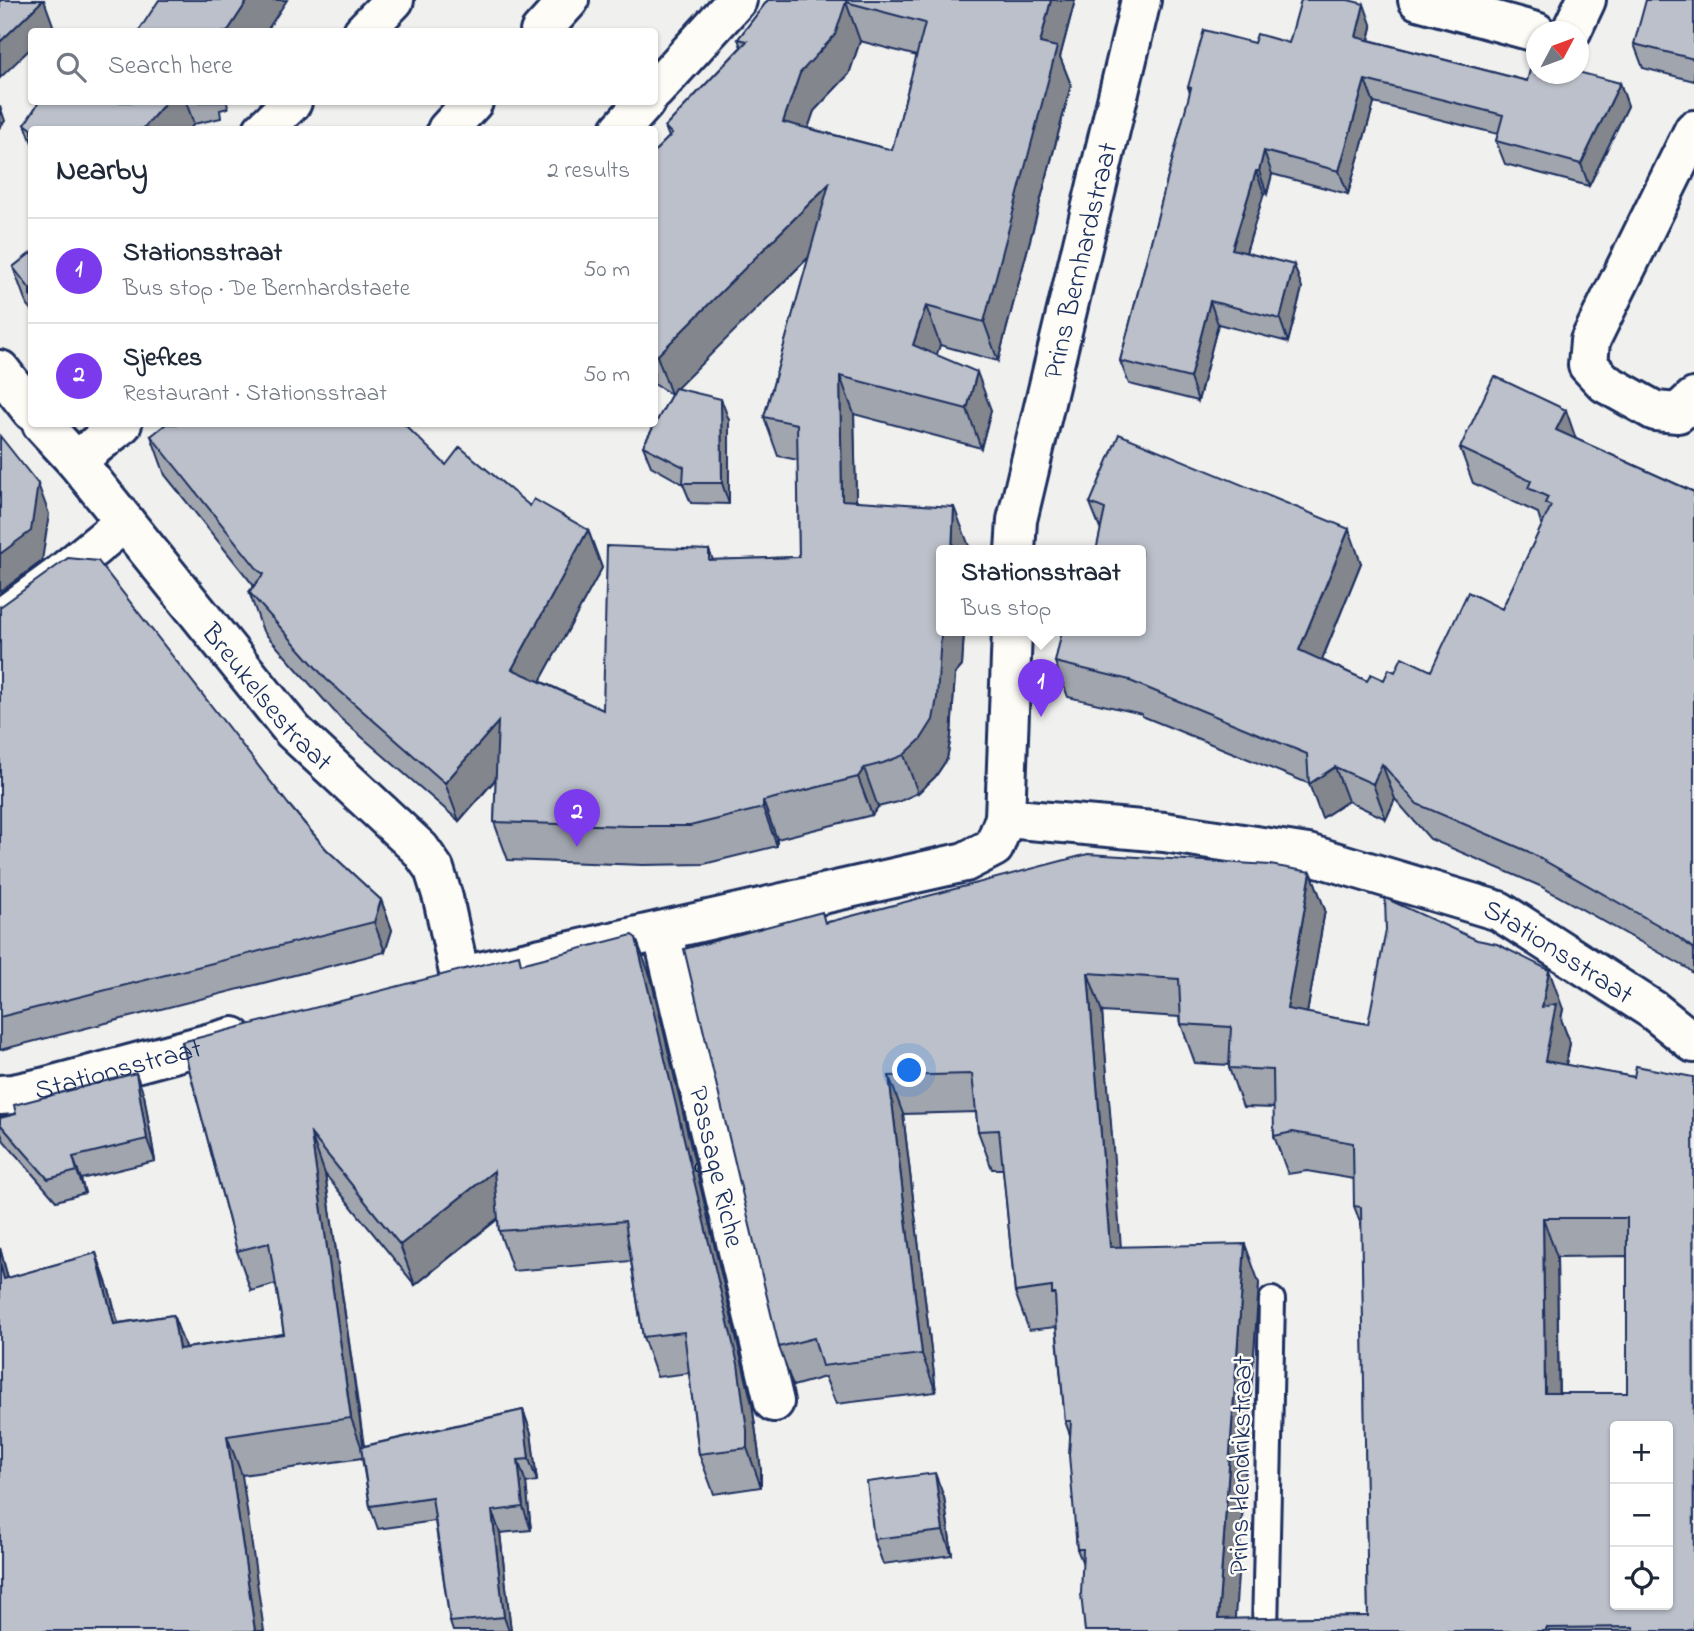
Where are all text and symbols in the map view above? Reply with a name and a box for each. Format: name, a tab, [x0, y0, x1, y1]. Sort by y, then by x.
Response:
north arrow	[1526, 21, 1589, 84]
search box	[28, 28, 658, 105]
icon: search	[52, 48, 90, 86]
text: Search here	[108, 48, 233, 86]
street label: Prins Bernhardstraat	[1034, 139, 1130, 384]
text: Nearby	[56, 150, 148, 194]
text: 2 results	[547, 155, 630, 188]
text: Stationsstraat	[123, 235, 282, 273]
text: 1	[75, 254, 83, 287]
text: 50 m	[583, 254, 630, 287]
text: Bus stop · De Bernhardstaete	[123, 273, 410, 306]
text: Sjefkes	[123, 340, 202, 378]
text: 2	[73, 359, 85, 392]
text: 50 m	[583, 359, 630, 392]
text: Restaurant · Stationsstraat	[123, 378, 387, 411]
popup	[936, 545, 1146, 636]
text: Stationsstraat	[961, 555, 1121, 593]
text: Bus stop	[961, 593, 1051, 626]
street label: Breukelsestraat	[189, 614, 341, 782]
pin: 1	[1018, 659, 1064, 717]
pin: 2	[554, 789, 600, 847]
street label: Stationsstraat	[1478, 891, 1640, 1016]
street label: Stationsstraat	[31, 1029, 207, 1113]
your location	[892, 1053, 926, 1087]
street label: Passage Riche	[676, 1083, 754, 1252]
street label: Prins Hendrikstraat	[1220, 1355, 1265, 1575]
map controls	[1610, 1421, 1673, 1610]
button: +	[1610, 1421, 1673, 1484]
button: −	[1610, 1484, 1673, 1547]
button: locate	[1610, 1547, 1673, 1610]

